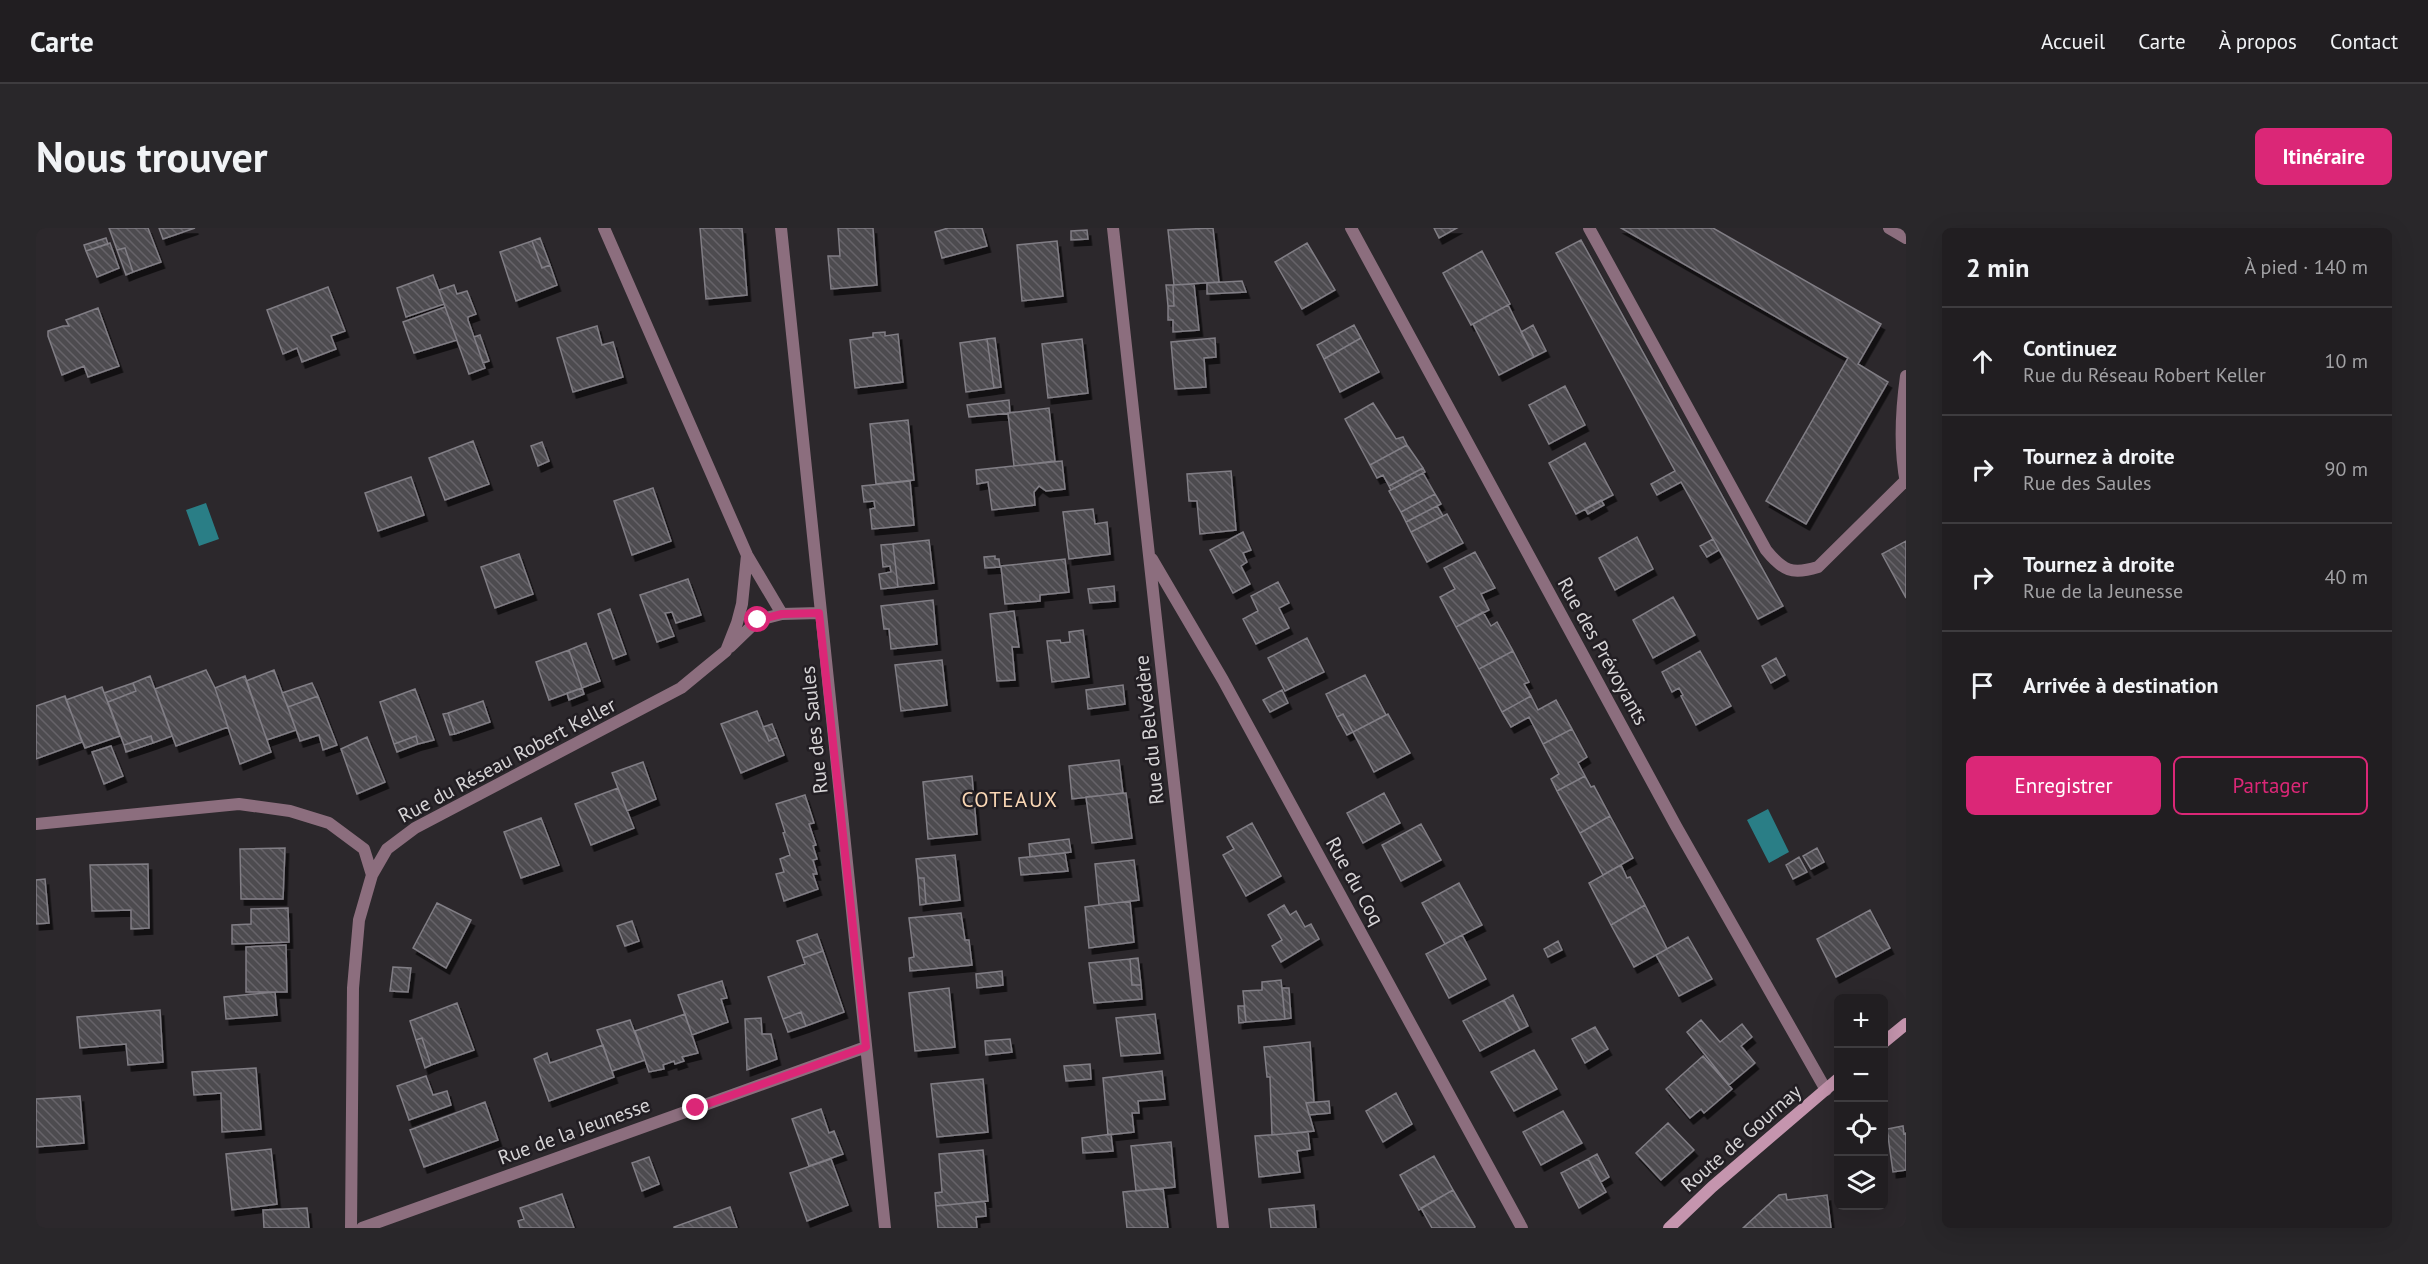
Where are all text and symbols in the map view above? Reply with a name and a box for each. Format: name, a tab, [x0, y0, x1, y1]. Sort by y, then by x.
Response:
text: Carte	[30, 23, 94, 60]
text: Accueil	[2041, 28, 2105, 55]
text: Carte	[2138, 28, 2186, 55]
text: À propos	[2219, 28, 2297, 55]
text: Contact	[2330, 28, 2398, 55]
button: Itinéraire	[2255, 128, 2392, 185]
text: Nous trouver	[36, 129, 267, 184]
text: 2 min	[1966, 251, 2029, 284]
text: À pied · 140 m	[2244, 254, 2368, 280]
text: Continuez	[2023, 334, 2117, 362]
icon: ahead	[1966, 345, 1999, 378]
text: 10 m	[2325, 348, 2368, 374]
text: Rue du Réseau Robert Keller	[2023, 362, 2266, 388]
text: Tournez à droite	[2023, 442, 2175, 470]
icon: right	[1966, 453, 1999, 486]
text: 90 m	[2325, 456, 2368, 482]
text: Rue des Saules	[2023, 470, 2151, 496]
text: Tournez à droite	[2023, 550, 2175, 578]
icon: right	[1966, 561, 1999, 594]
text: 40 m	[2325, 564, 2368, 590]
street label: Rue des Prévoyants	[1552, 573, 1654, 729]
text: Rue de la Jeunesse	[2023, 578, 2183, 604]
route start	[744, 606, 770, 632]
street label: Rue du Belvédère	[1128, 654, 1170, 806]
street label: Rue des Saules	[794, 665, 834, 795]
icon: arrive	[1966, 669, 1999, 702]
text: Arrivée à destination	[2023, 671, 2219, 699]
street label: Rue du Réseau Robert Keller	[394, 691, 620, 828]
button: Enregistrer	[1966, 756, 2161, 815]
button: Partager	[2173, 756, 2368, 815]
district label: COTEAUX	[961, 786, 1059, 813]
street label: Rue du Coq	[1320, 832, 1390, 930]
map controls	[1834, 994, 1888, 1210]
button: +	[1834, 994, 1888, 1048]
button: −	[1834, 1048, 1888, 1102]
street label: Route de Gournay	[1675, 1078, 1807, 1198]
street label: Rue de la Jeunesse	[494, 1091, 654, 1171]
route end	[682, 1094, 708, 1120]
button: locate	[1834, 1102, 1888, 1156]
button: layers	[1834, 1156, 1888, 1210]

